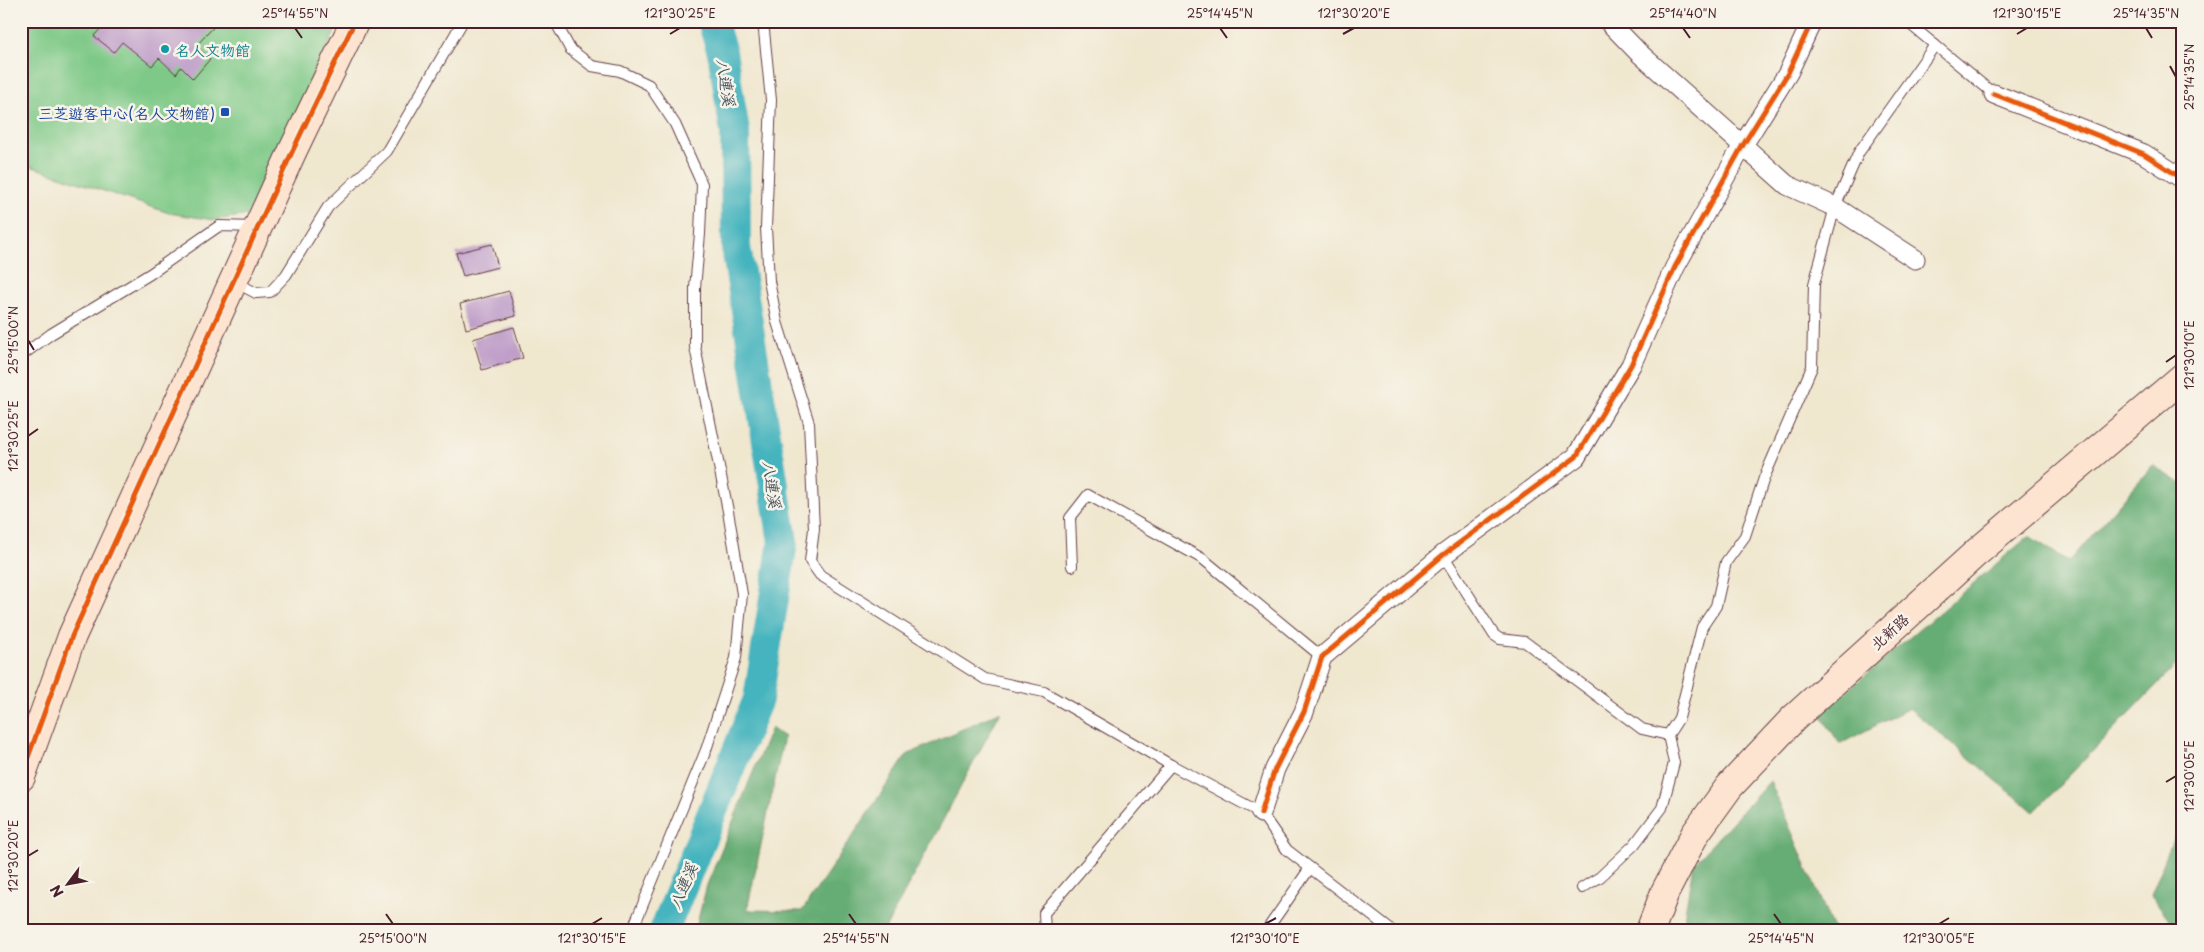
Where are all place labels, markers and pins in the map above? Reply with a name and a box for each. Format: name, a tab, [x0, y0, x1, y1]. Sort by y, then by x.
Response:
place label: 名人文物館	[175, 38, 250, 61]
marker: 名人文物館	[159, 43, 171, 55]
place label: 三芝遊客中心(名人文物館)	[38, 101, 215, 124]
marker: 三芝遊客中心(名人文物館)	[219, 106, 231, 118]

